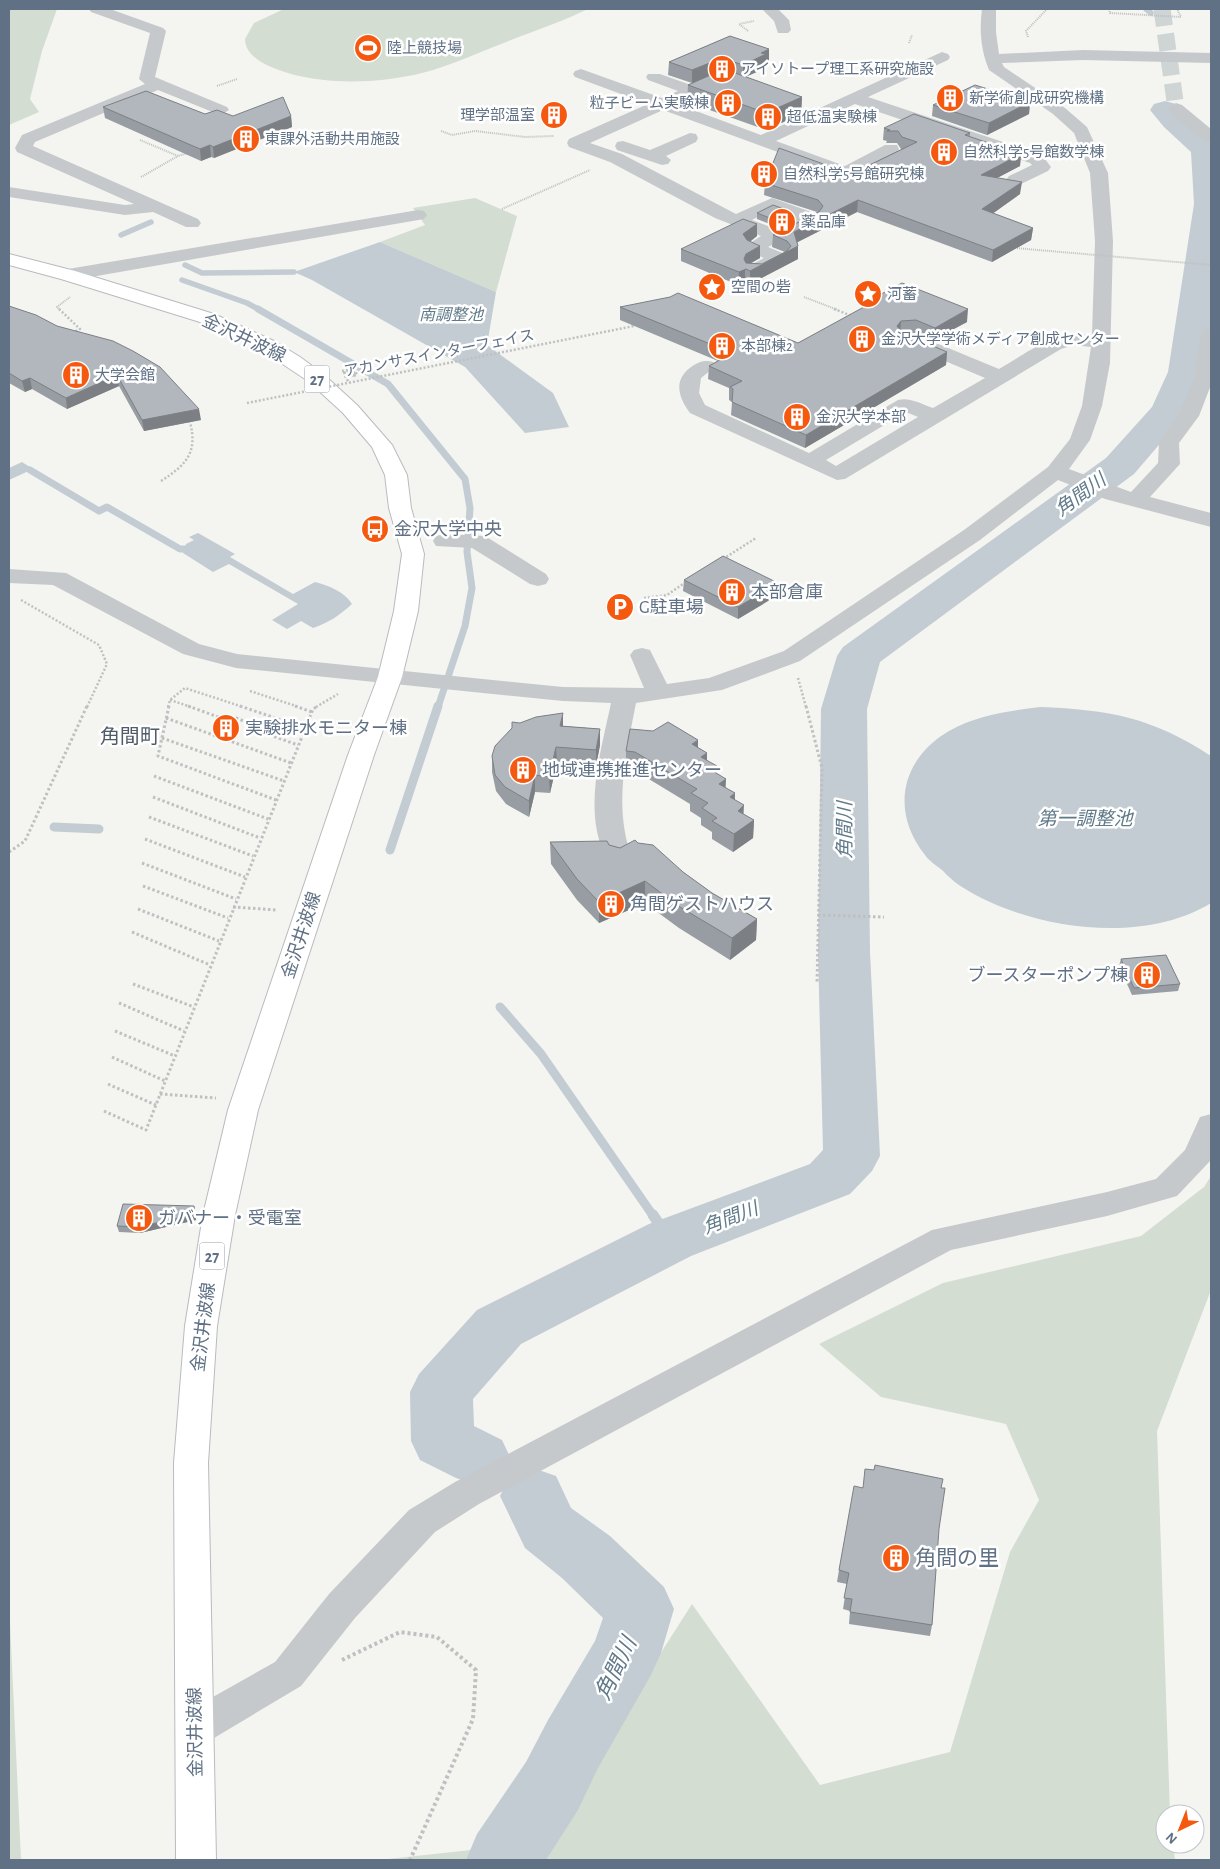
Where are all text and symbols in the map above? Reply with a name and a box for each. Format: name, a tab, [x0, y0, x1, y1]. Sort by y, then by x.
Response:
sports icon: 陸上競技場	[353, 33, 383, 63]
place label: 陸上競技場	[387, 40, 462, 56]
building icon: アイソトープ理工系研究施設	[707, 54, 737, 84]
place label: アイソトープ理工系研究施設	[741, 60, 934, 77]
building icon: 新学術創成研究機構	[935, 83, 965, 113]
building icon: 粒子ビーム実験棟	[713, 88, 743, 118]
place label: 新学術創成研究機構	[969, 89, 1104, 106]
place label: 粒子ビーム実験棟	[589, 94, 709, 111]
building icon: 理学部温室	[539, 100, 569, 130]
building icon: 超低温実験棟	[753, 102, 783, 132]
place label: 理学部温室	[460, 107, 535, 123]
place label: 超低温実験棟	[787, 108, 877, 125]
building icon: 東課外活動共用施設	[231, 124, 261, 154]
place label: 東課外活動共用施設	[265, 130, 400, 147]
building icon: 自然科学5号館数学棟	[929, 137, 959, 167]
place label: 自然科学5号館数学棟	[963, 143, 1104, 160]
building icon: 自然科学5号館研究棟	[749, 159, 779, 189]
place label: 自然科学5号館研究棟	[783, 165, 924, 182]
building icon: 薬品庫	[767, 207, 797, 237]
place label: 薬品庫	[801, 214, 846, 230]
place icon: 空間の砦	[697, 272, 727, 302]
place label: 空間の砦	[731, 279, 791, 295]
place icon: 河蓄	[853, 279, 883, 309]
place label: 河蓄	[887, 286, 917, 302]
water label: 南調整池	[419, 306, 485, 323]
street label: 金沢井波線	[199, 310, 289, 366]
building icon: 金沢大学学術メディア創成センター	[847, 324, 877, 354]
street label: アカンサスインターフェイス	[343, 327, 535, 379]
place label: 金沢大学学術メディア創成センター	[881, 330, 1120, 347]
building icon: 本部棟2	[707, 331, 737, 361]
place label: 本部棟2	[741, 337, 793, 354]
building icon: 大学会館	[61, 360, 91, 390]
road number: 27	[304, 366, 330, 392]
place label: 大学会館	[95, 367, 155, 383]
building icon: 金沢大学本部	[782, 402, 812, 432]
place label: 金沢大学本部	[816, 409, 906, 425]
water label: 角間川	[1051, 468, 1111, 520]
bus stop icon: 金沢大学中央	[360, 514, 390, 544]
place label: 金沢大学中央	[394, 519, 502, 539]
building icon: 本部倉庫	[717, 577, 747, 607]
place label: 本部倉庫	[751, 583, 823, 602]
parking icon: G駐車場	[605, 592, 635, 622]
place label: G駐車場	[639, 598, 704, 617]
building icon: 実験排水モニター棟	[211, 713, 241, 743]
place label: 実験排水モニター棟	[245, 718, 407, 738]
district label: 角間町	[100, 726, 160, 747]
building icon: 地域連携推進センター	[508, 755, 538, 785]
place label: 地域連携推進センター	[542, 760, 722, 780]
water label: 角間川	[834, 800, 855, 859]
water label: 第一調整池	[1037, 808, 1134, 829]
street label: 金沢井波線	[278, 889, 324, 981]
building icon: 角間ゲストハウス	[596, 889, 626, 919]
place label: 角間ゲストハウス	[630, 894, 774, 914]
building icon: ブースターポンプ棟	[1132, 960, 1162, 990]
place label: ブースターポンプ棟	[967, 965, 1128, 985]
water label: 角間川	[700, 1197, 762, 1237]
building icon: ガバナー・受電室	[124, 1203, 154, 1233]
place label: ガバナー・受電室	[158, 1208, 302, 1228]
road number: 27	[200, 1242, 224, 1270]
street label: 金沢井波線	[188, 1281, 218, 1373]
building icon: 角間の里	[881, 1543, 911, 1573]
place label: 角間の里	[915, 1547, 999, 1569]
water label: 角間川	[591, 1632, 641, 1703]
street label: 金沢井波線	[184, 1687, 206, 1777]
north arrow	[1155, 1804, 1205, 1854]
text: N	[1163, 1829, 1180, 1846]

